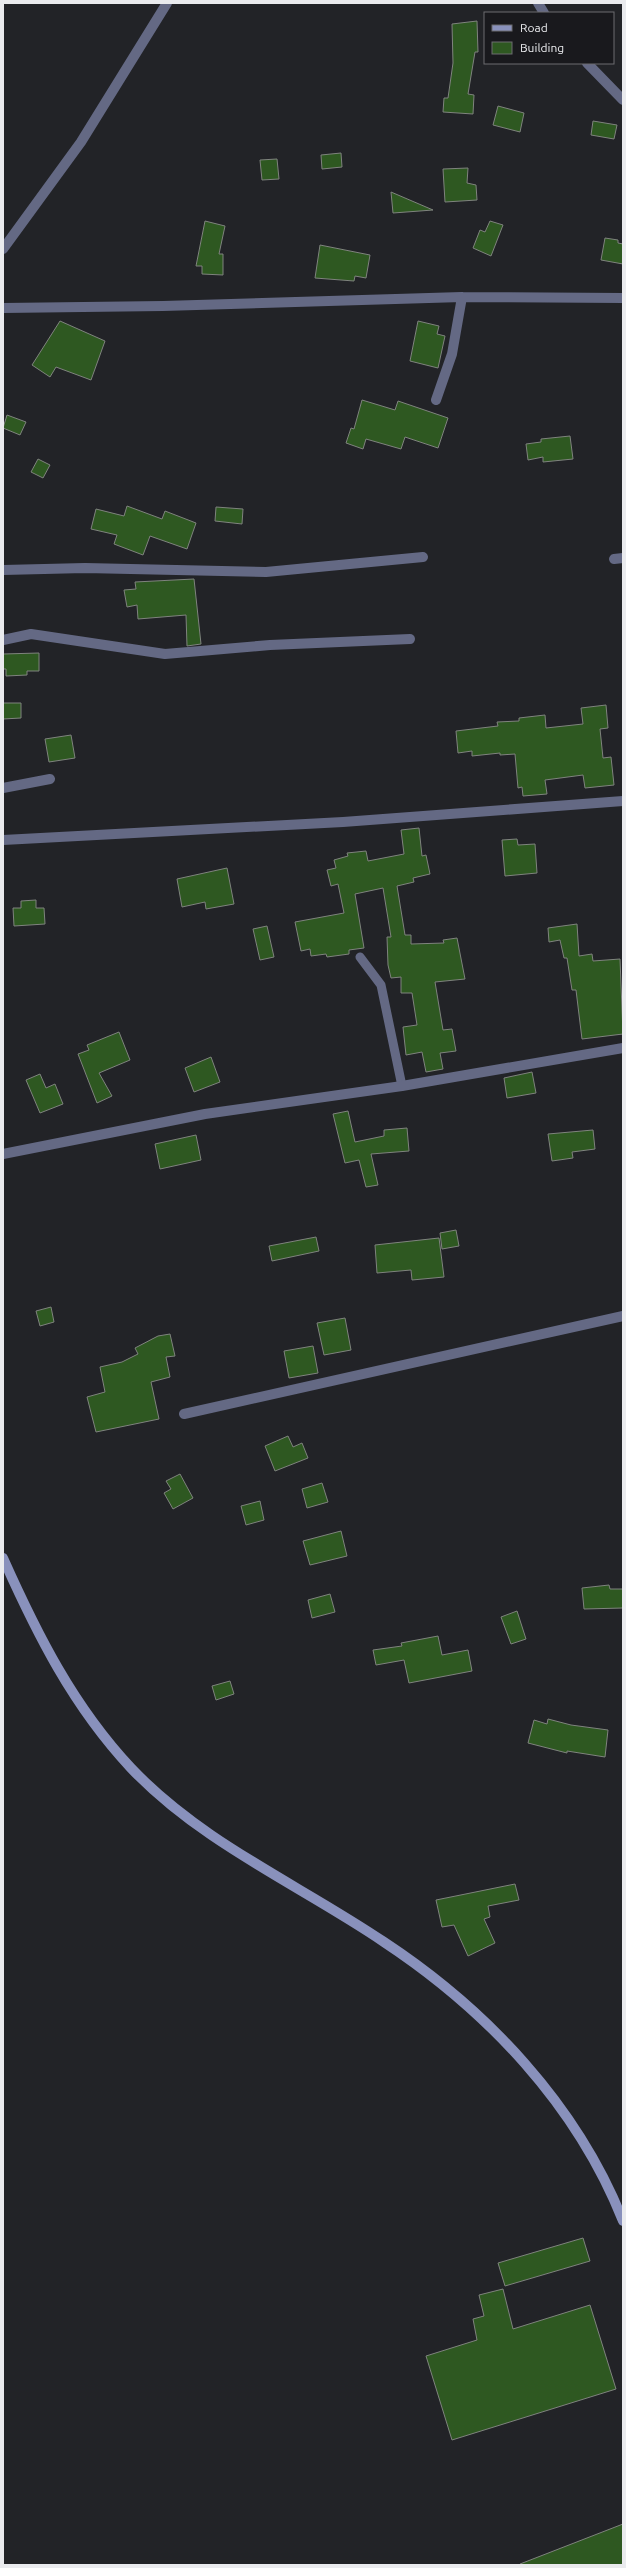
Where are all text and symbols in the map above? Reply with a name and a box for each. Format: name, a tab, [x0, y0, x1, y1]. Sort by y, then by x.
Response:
legend	[484, 12, 614, 64]
text: Road	[520, 21, 548, 34]
text: Building	[520, 41, 564, 54]

